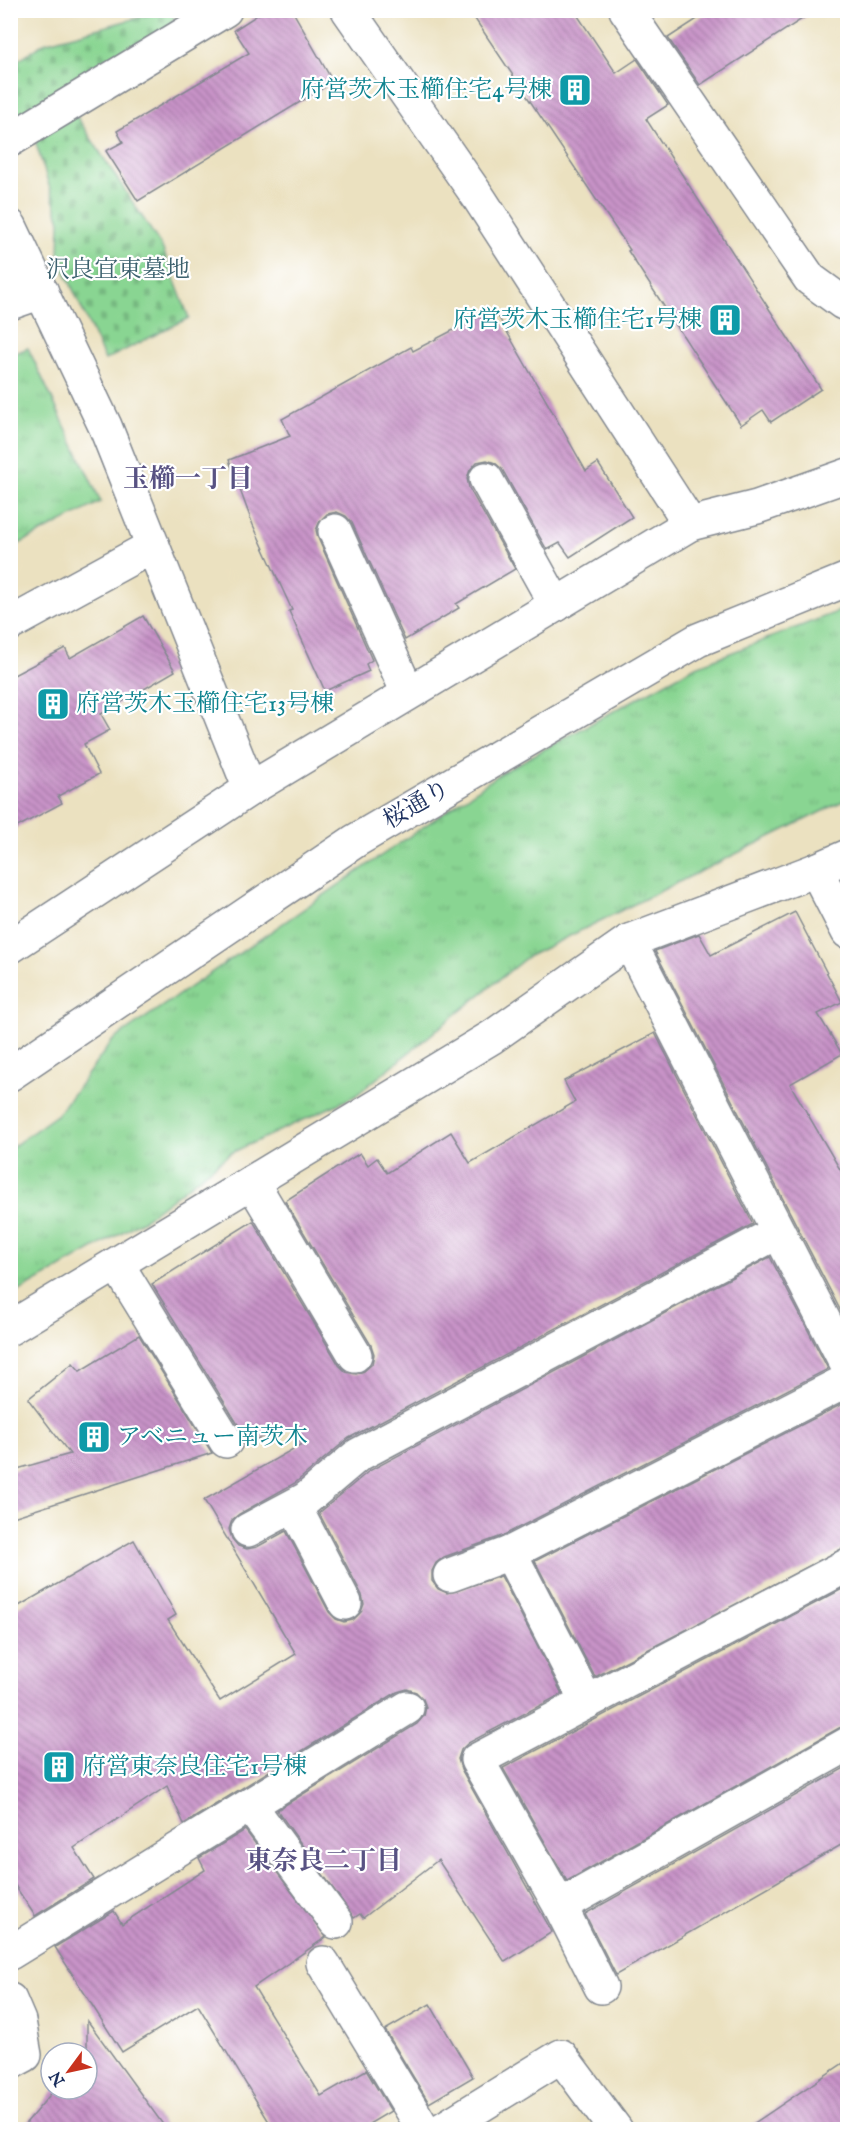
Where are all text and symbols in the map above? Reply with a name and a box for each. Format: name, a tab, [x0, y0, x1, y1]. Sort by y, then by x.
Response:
building icon: 府営茨木玉櫛住宅4号棟	[557, 72, 593, 108]
place label: 府営茨木玉櫛住宅4号棟	[300, 75, 552, 106]
park label: 沢良宜東墓地	[46, 255, 190, 286]
building icon: 府営茨木玉櫛住宅1号棟	[707, 302, 743, 338]
place label: 府営茨木玉櫛住宅1号棟	[453, 305, 702, 336]
district label: 玉櫛一丁目	[123, 463, 253, 496]
building icon: 府営茨木玉櫛住宅13号棟	[35, 686, 71, 722]
place label: 府営茨木玉櫛住宅13号棟	[76, 689, 334, 720]
street label: 桜通り	[378, 774, 456, 836]
building icon: アベニュー南茨木	[76, 1419, 112, 1455]
place label: アベニュー南茨木	[117, 1422, 308, 1453]
building icon: 府営東奈良住宅1号棟	[41, 1749, 77, 1785]
place label: 府営東奈良住宅1号棟	[82, 1752, 307, 1783]
district label: 東奈良二丁目	[246, 1845, 402, 1878]
north arrow	[39, 2041, 99, 2101]
text: N	[46, 2067, 71, 2090]

